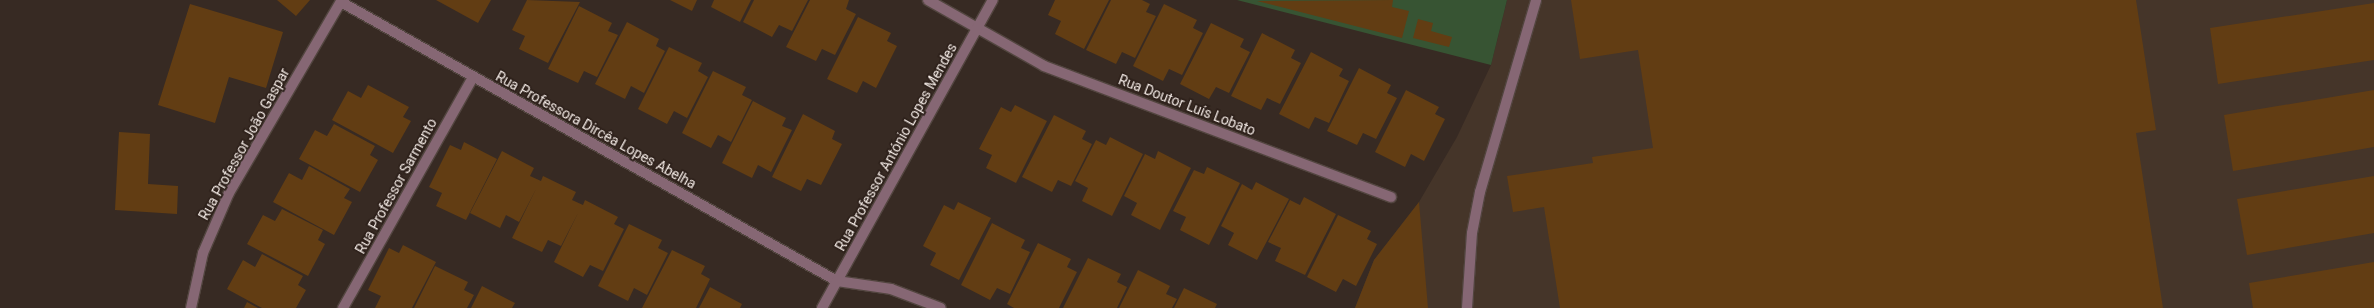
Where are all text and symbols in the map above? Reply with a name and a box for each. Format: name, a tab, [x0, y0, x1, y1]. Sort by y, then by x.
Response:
street label: Rua Professor António Lopes Mendes	[832, 40, 960, 254]
street label: Rua Professor João Gaspar	[195, 65, 293, 223]
street label: Rua Professora Dircêa Lopes Abelha	[493, 68, 699, 192]
street label: Rua Doutor Luís Lobato	[1116, 71, 1258, 139]
street label: Rua Professor Sarmento	[352, 115, 440, 257]

